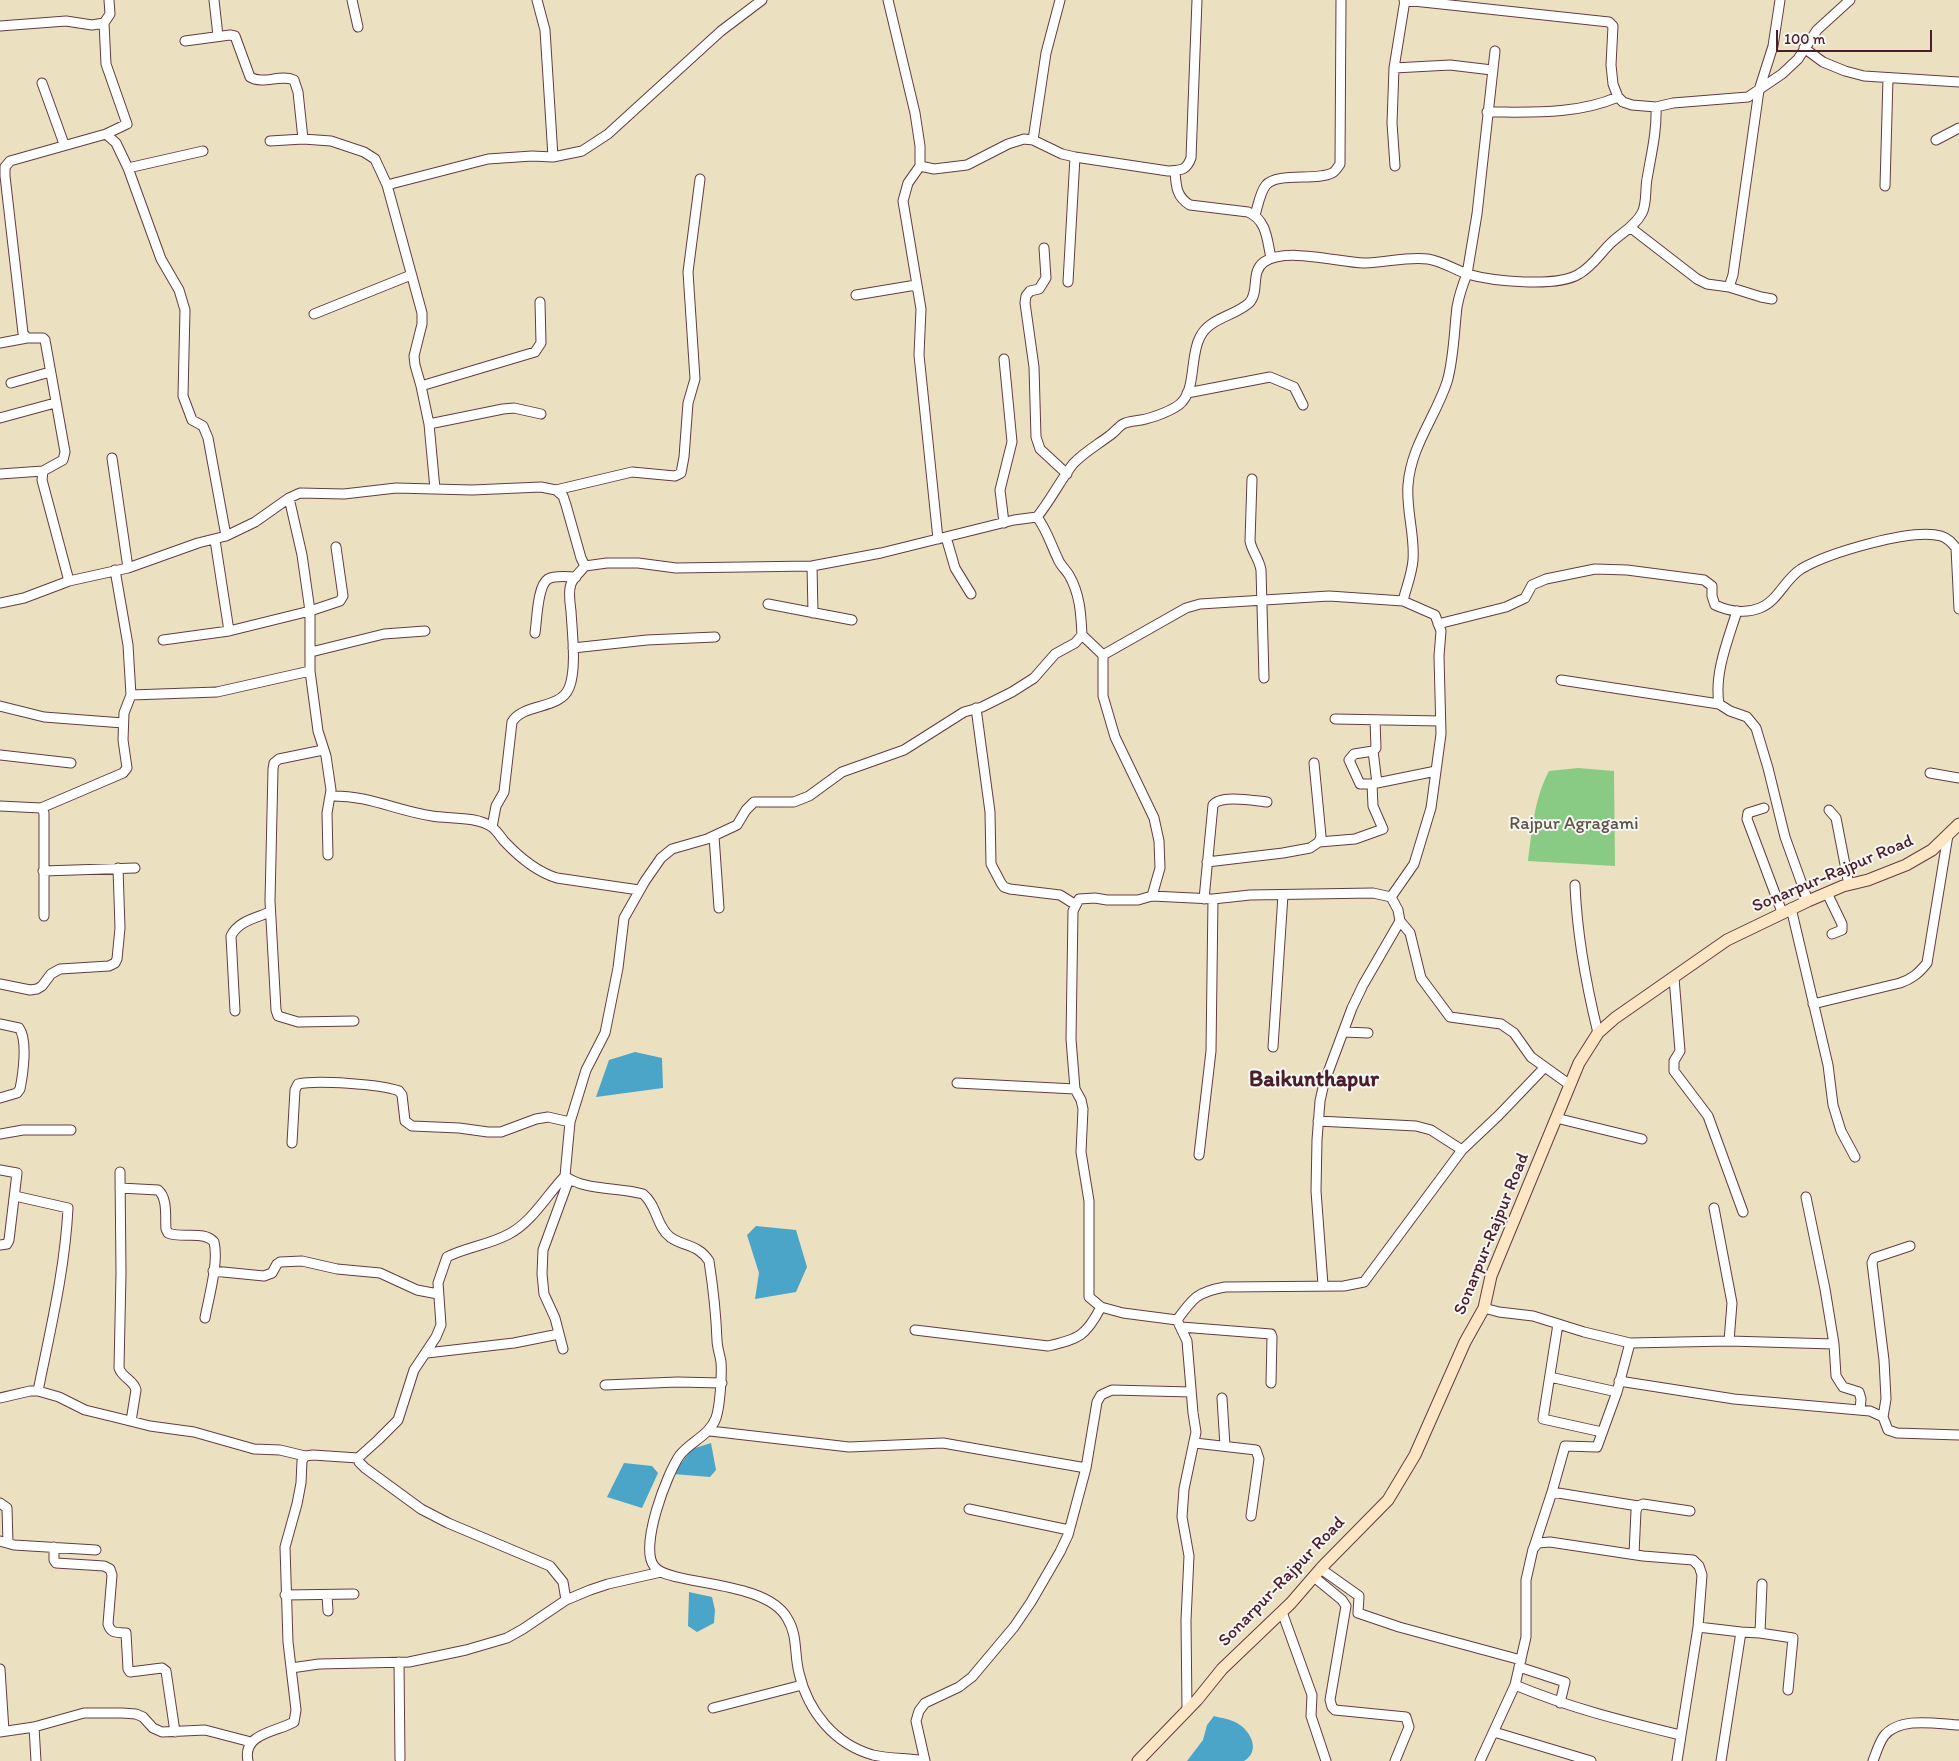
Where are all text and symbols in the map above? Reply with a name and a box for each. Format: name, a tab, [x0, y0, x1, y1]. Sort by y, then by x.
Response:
scale bar	[1779, 20, 1935, 52]
text: 100 m	[1784, 30, 1825, 48]
park label: Rajpur Agragami	[1509, 813, 1639, 835]
street label: Sonarpur-Rajpur Road	[1749, 830, 1917, 918]
district label: Baikunthapur	[1249, 1067, 1379, 1093]
street label: Sonarpur-Rajpur Road	[1450, 1150, 1534, 1318]
street label: Sonarpur-Rajpur Road	[1214, 1512, 1350, 1652]

